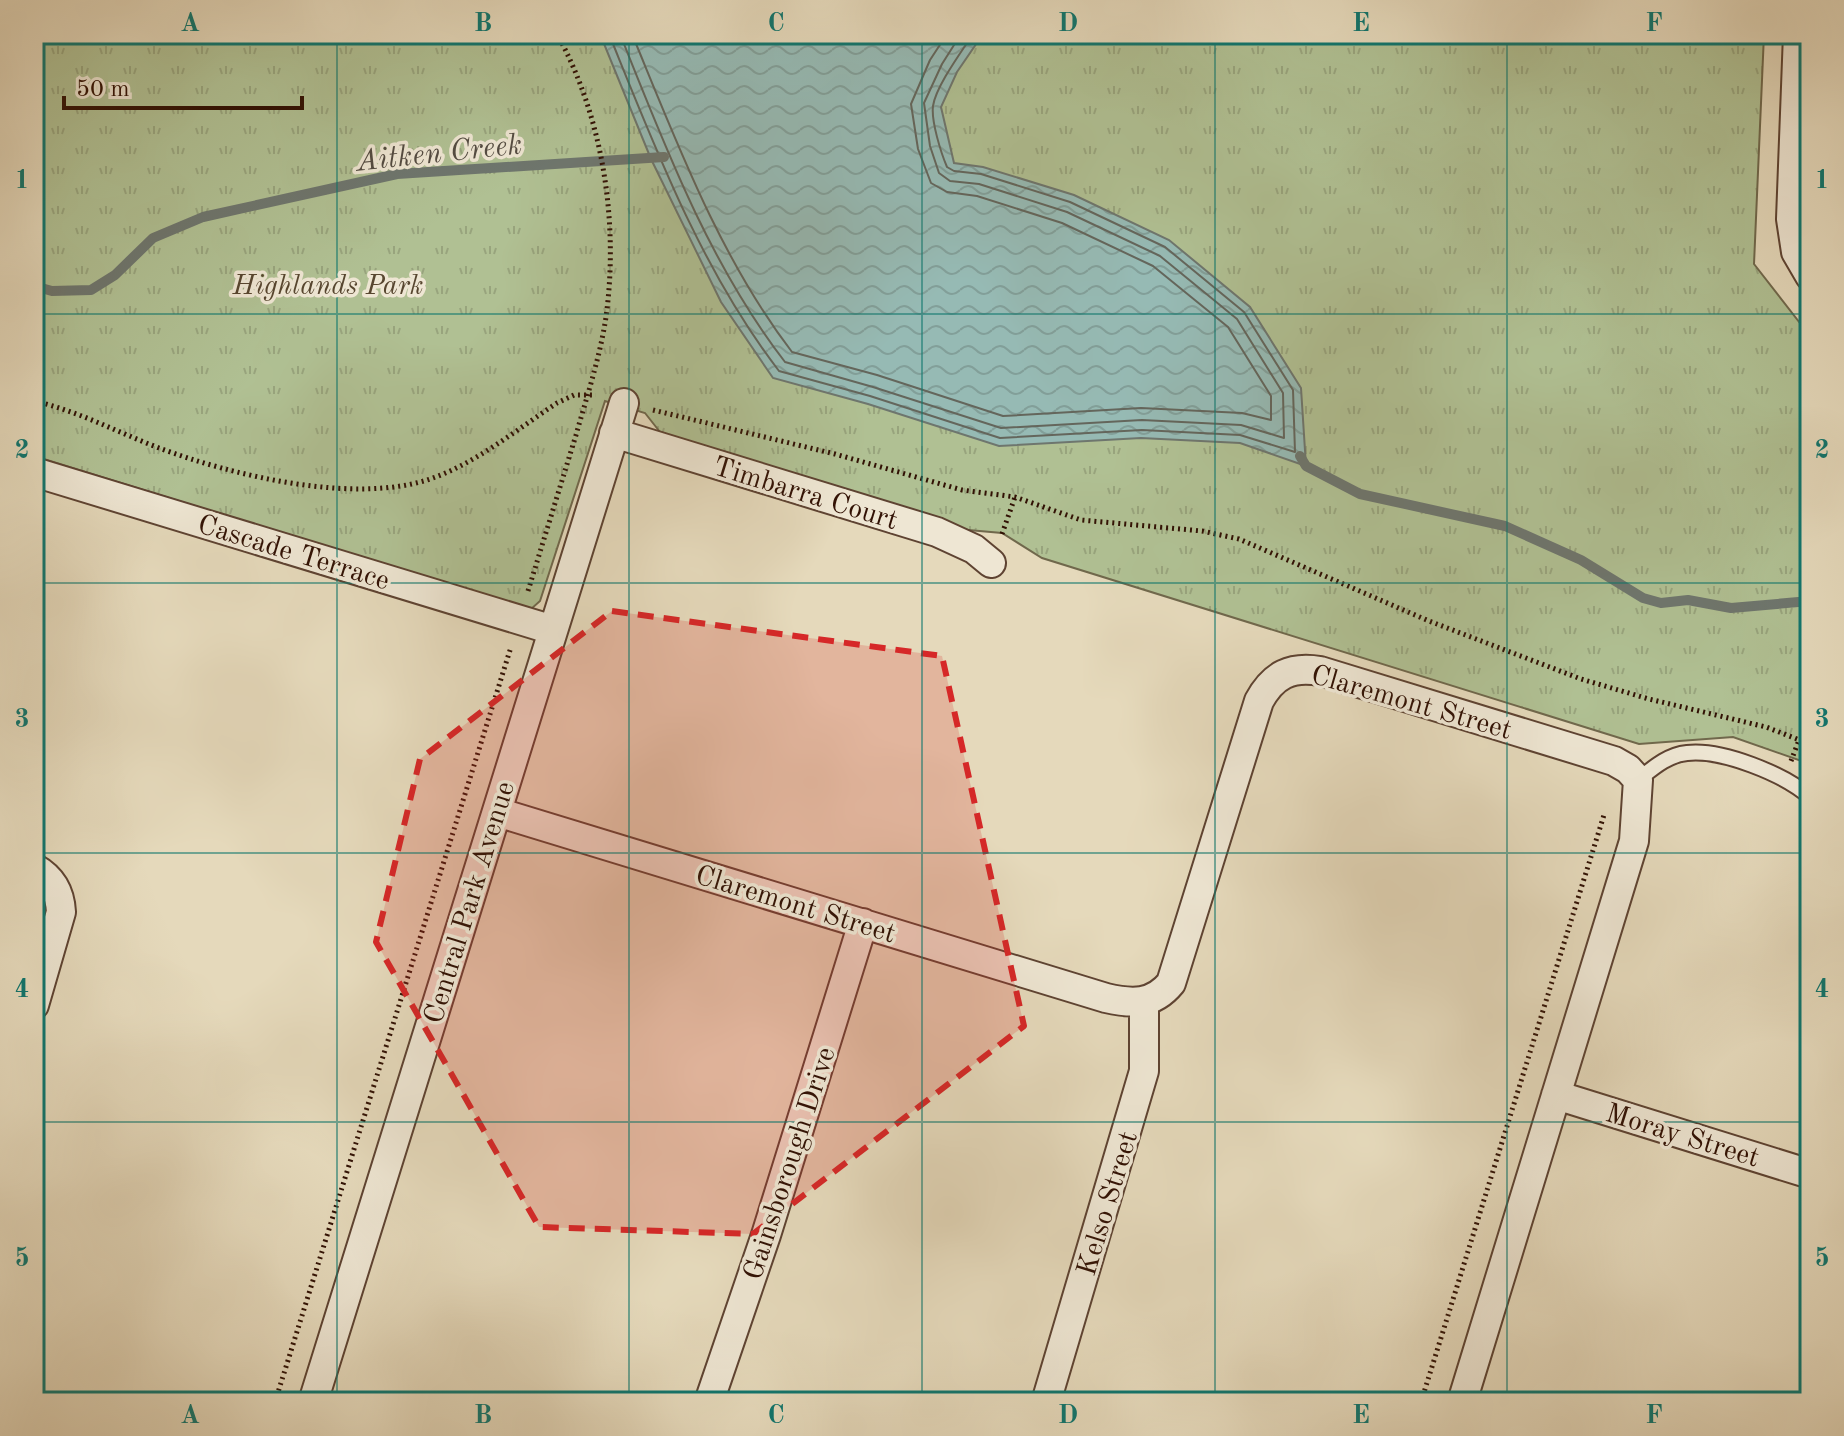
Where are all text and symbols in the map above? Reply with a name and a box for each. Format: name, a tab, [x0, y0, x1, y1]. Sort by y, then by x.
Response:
text: A	[180, 11, 200, 37]
text: B	[474, 11, 492, 37]
text: C	[767, 11, 785, 37]
text: D	[1058, 11, 1078, 37]
text: E	[1352, 11, 1370, 37]
text: F	[1645, 11, 1663, 37]
scale bar	[64, 60, 302, 110]
text: 50 m	[76, 78, 130, 102]
water label: Aitken Creek	[353, 130, 523, 178]
text: 1	[14, 168, 30, 194]
text: 1	[1814, 168, 1830, 194]
park label: Highlands Park	[232, 273, 423, 301]
text: 2	[14, 438, 30, 464]
text: 2	[1814, 438, 1830, 464]
street label: Timbarra Court	[709, 453, 901, 536]
street label: Cascade Terrace	[194, 511, 392, 596]
street label: Claremont Street	[1308, 662, 1515, 746]
text: 3	[14, 707, 30, 733]
text: 3	[1814, 707, 1830, 733]
street label: Central Park Avenue	[421, 778, 521, 1027]
street label: Claremont Street	[692, 862, 898, 950]
text: 4	[14, 977, 30, 1003]
text: 4	[1814, 977, 1830, 1003]
street label: Gainsborough Drive	[740, 1044, 842, 1284]
street label: Moray Street	[1602, 1100, 1762, 1174]
street label: Kelso Street	[1074, 1128, 1144, 1280]
text: 5	[14, 1246, 30, 1272]
text: 5	[1814, 1246, 1830, 1272]
text: A	[180, 1403, 200, 1429]
text: B	[474, 1403, 492, 1429]
text: C	[767, 1403, 785, 1429]
text: D	[1058, 1403, 1078, 1429]
text: E	[1352, 1403, 1370, 1429]
text: F	[1645, 1403, 1663, 1429]

